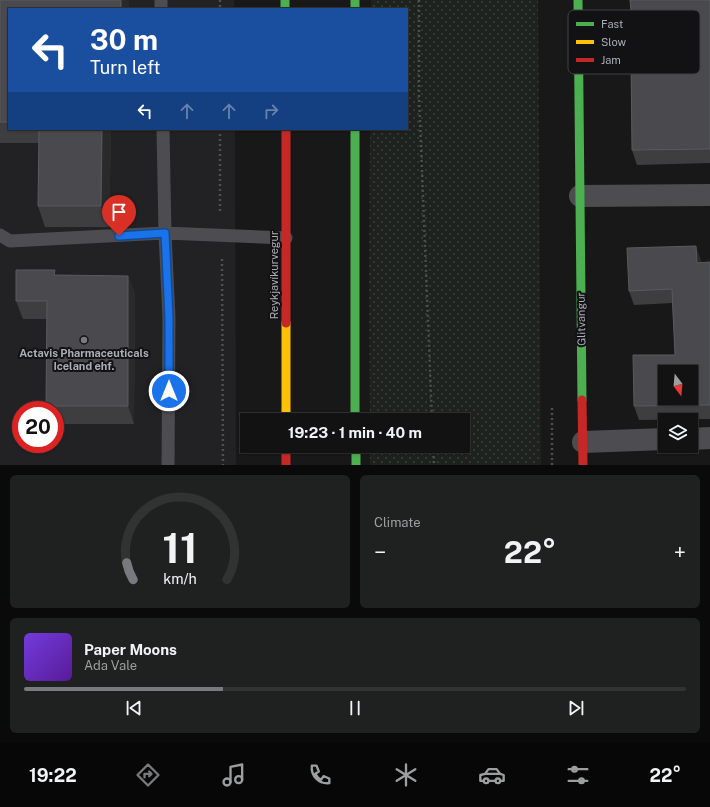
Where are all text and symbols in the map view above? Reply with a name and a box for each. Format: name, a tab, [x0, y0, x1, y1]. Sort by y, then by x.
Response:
legend	[568, 10, 700, 74]
text: Fast	[601, 18, 623, 30]
text: 30 m	[90, 23, 158, 56]
icon: left	[24, 24, 76, 76]
text: Slow	[601, 36, 627, 48]
text: Jam	[601, 54, 621, 66]
text: Turn left	[90, 57, 160, 78]
icon: left	[134, 100, 156, 122]
icon: ahead	[176, 100, 198, 122]
icon: ahead	[218, 100, 240, 122]
icon: right	[260, 100, 282, 122]
pin	[102, 195, 136, 236]
icon: arrive	[108, 201, 130, 223]
street label: Reykjavíkurvegur	[268, 231, 280, 319]
street label: Glitvangur	[575, 292, 587, 346]
marker: Actavis Pharmaceuticals Iceland ehf.	[79, 335, 89, 345]
place label: Actavis Pharmaceuticals Iceland ehf.	[19, 347, 149, 372]
north arrow	[658, 365, 698, 405]
map controls	[658, 365, 698, 453]
position arrow	[148, 370, 190, 412]
speed limit sign: 20	[12, 401, 64, 453]
button: layers	[658, 413, 698, 453]
text: 19:23 · 1 min · 40 m	[288, 424, 422, 441]
text: Climate	[374, 515, 421, 530]
text: 11	[162, 522, 198, 571]
text: 22°	[504, 534, 556, 570]
text: −	[374, 539, 386, 565]
text: +	[674, 539, 686, 565]
text: km/h	[163, 569, 197, 586]
text: Paper Moons	[84, 641, 177, 658]
text: Ada Vale	[84, 658, 137, 673]
icon: previous	[123, 697, 145, 719]
icon: pause	[344, 697, 366, 719]
icon: next	[565, 697, 587, 719]
icon: directions	[134, 761, 162, 789]
icon: music	[220, 761, 248, 789]
icon: phone	[306, 761, 334, 789]
icon: climate	[392, 761, 420, 789]
icon: car	[478, 761, 506, 789]
icon: filters	[564, 761, 592, 789]
text: 19:22	[29, 765, 77, 786]
text: 22°	[650, 765, 681, 786]

